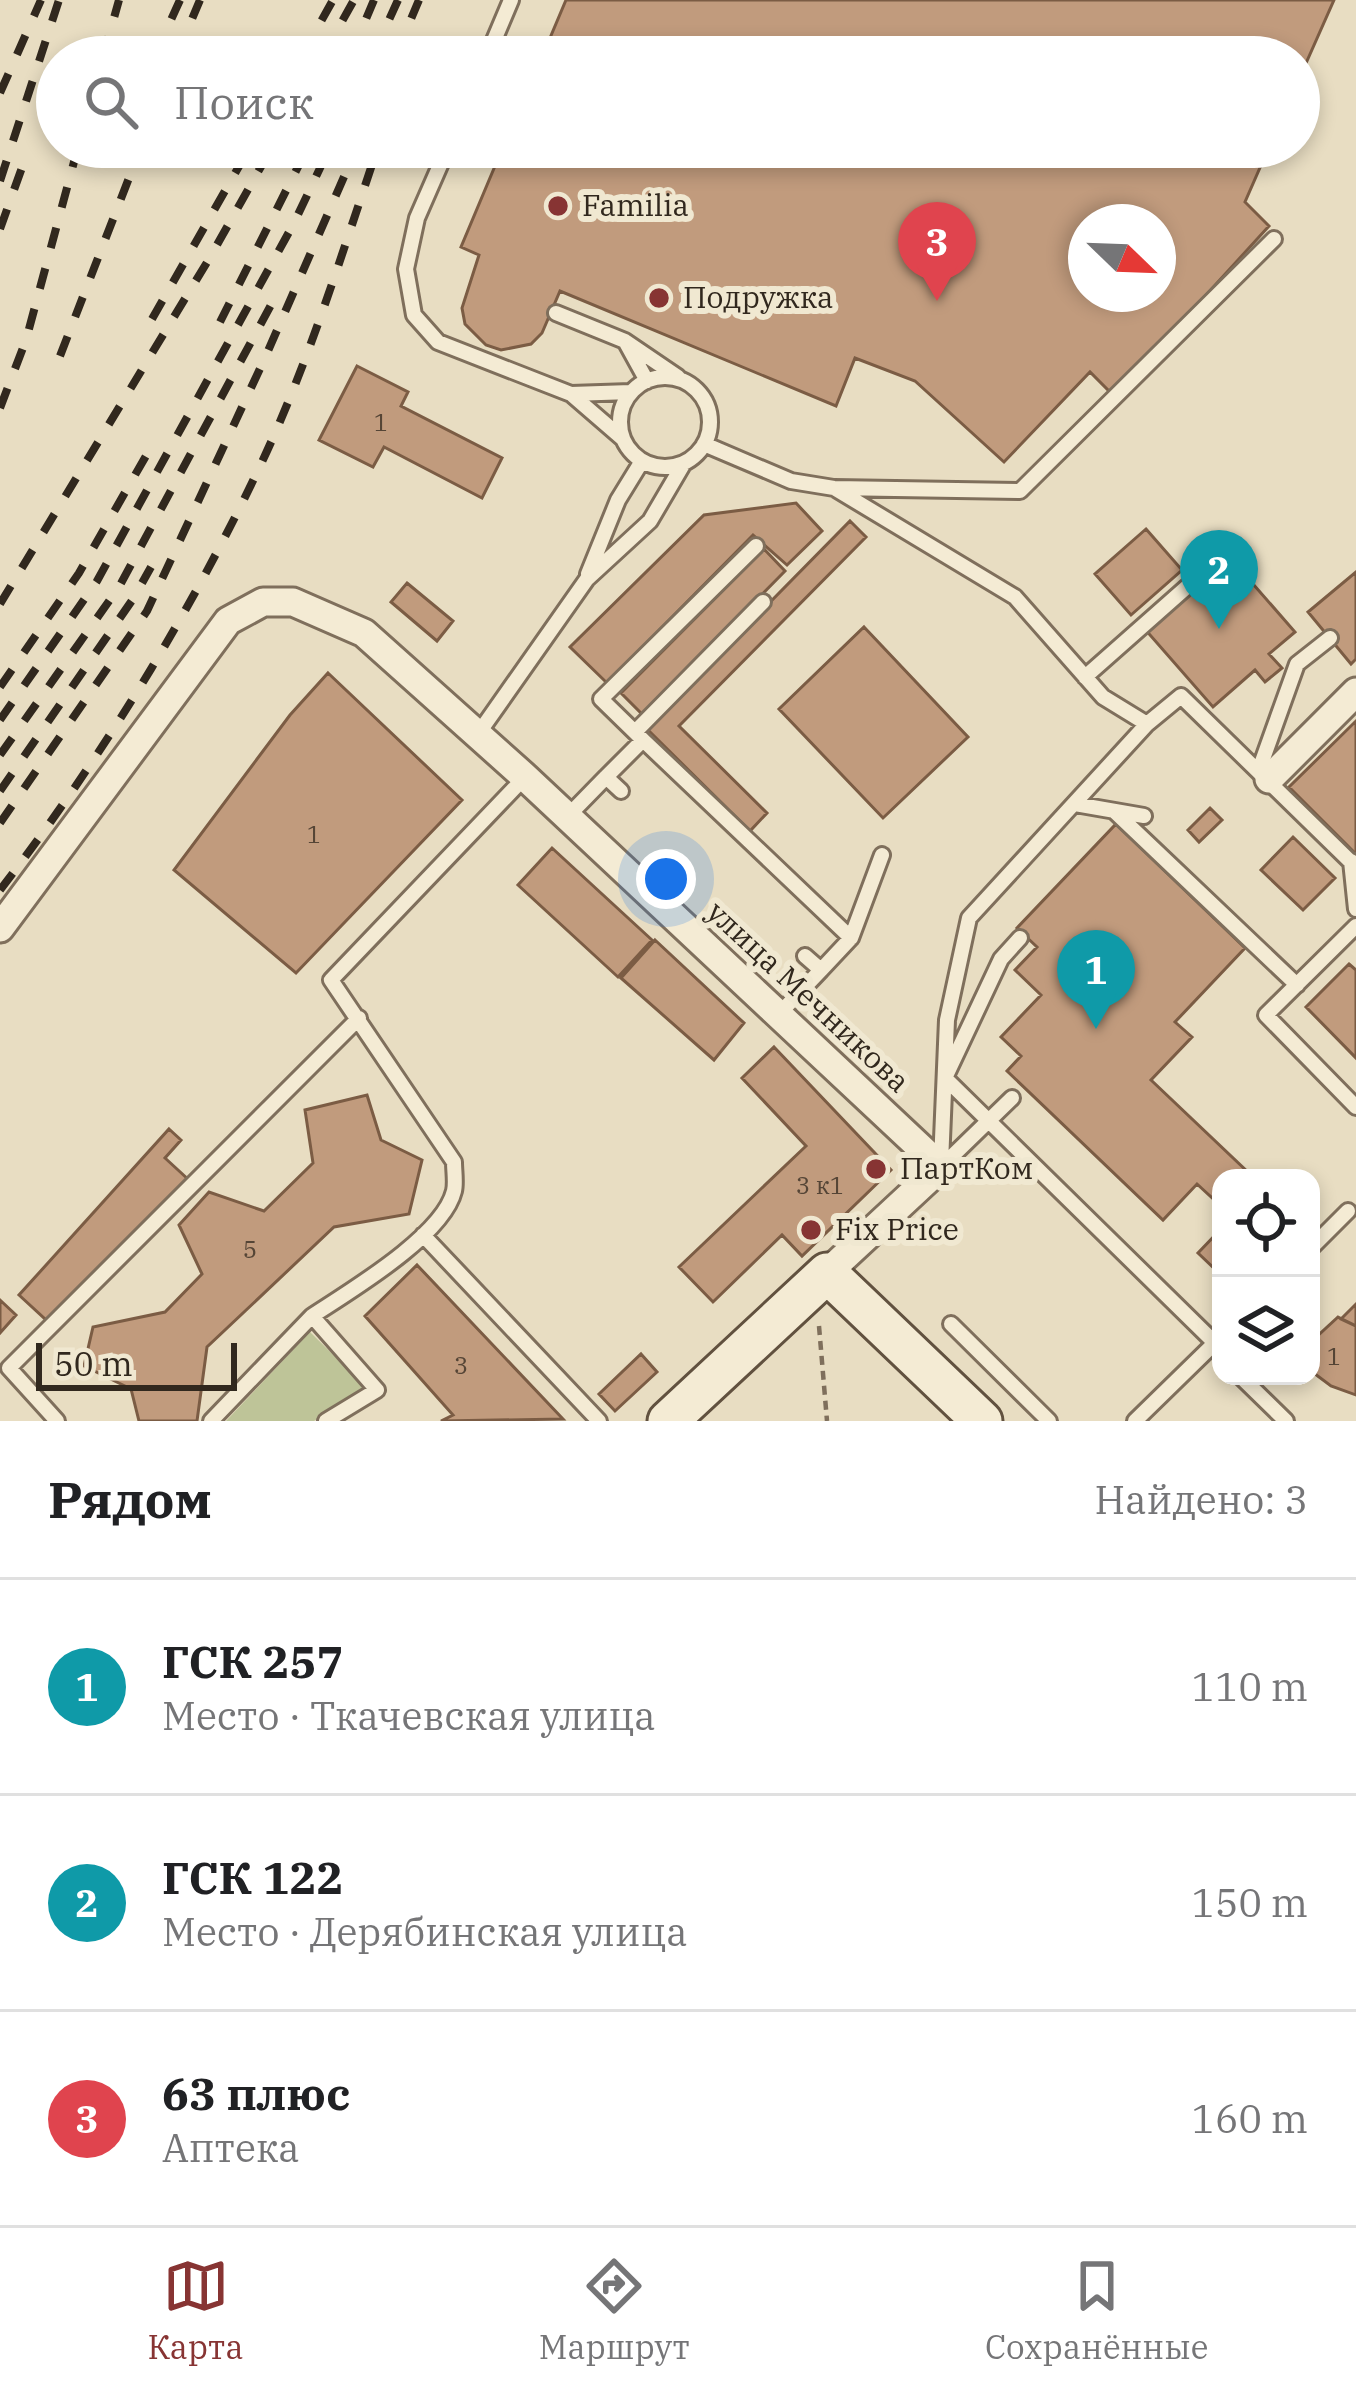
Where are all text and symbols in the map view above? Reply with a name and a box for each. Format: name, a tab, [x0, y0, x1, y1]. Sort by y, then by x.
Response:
search box	[36, 36, 1320, 168]
icon: search	[78, 69, 144, 135]
text: Поиск	[174, 73, 314, 131]
place label: Familia	[582, 185, 689, 224]
marker: Familia	[545, 193, 571, 219]
pin: 3	[898, 202, 976, 301]
north arrow	[1068, 204, 1176, 312]
place label: Подружка	[683, 277, 833, 316]
marker: Подружка	[646, 285, 672, 311]
house number: 1	[374, 406, 388, 438]
pin: 2	[1180, 530, 1258, 629]
house number: 1	[307, 818, 321, 850]
your location	[636, 849, 696, 909]
street label: улица Мечникова	[699, 892, 919, 1100]
pin: 1	[1057, 930, 1135, 1029]
place label: ПартКом	[900, 1148, 1033, 1187]
marker: ПартКом	[863, 1156, 889, 1182]
house number: 3 к1	[796, 1169, 844, 1201]
map controls	[1212, 1169, 1320, 1385]
button: locate	[1212, 1169, 1320, 1277]
place label: Fix Price	[835, 1209, 959, 1248]
marker: Fix Price	[798, 1217, 824, 1243]
house number: 5	[243, 1233, 257, 1265]
button: layers	[1212, 1277, 1320, 1385]
scale bar	[36, 1337, 237, 1390]
house number: 1	[1327, 1340, 1341, 1372]
text: 50 m	[54, 1342, 133, 1385]
house number: 3	[454, 1349, 468, 1381]
text: Рядом	[48, 1466, 212, 1532]
text: Найдено: 3	[1095, 1474, 1308, 1525]
text: ГСК 257	[162, 1632, 344, 1690]
text: 1	[75, 1661, 99, 1712]
text: 110 m	[1192, 1661, 1308, 1712]
text: Место · Ткачевская улица	[162, 1690, 656, 1741]
text: ГСК 122	[162, 1848, 344, 1906]
text: 2	[75, 1877, 99, 1928]
text: 150 m	[1192, 1877, 1308, 1928]
text: Место · Дерябинская улица	[162, 1906, 688, 1957]
text: 63 плюс	[162, 2064, 350, 2122]
text: 3	[75, 2093, 99, 2144]
text: 160 m	[1192, 2093, 1308, 2144]
text: Аптека	[162, 2122, 300, 2173]
tab: Карта	[148, 2253, 243, 2368]
tab: Маршрут	[539, 2253, 690, 2368]
tab: Сохранённые	[985, 2253, 1208, 2368]

